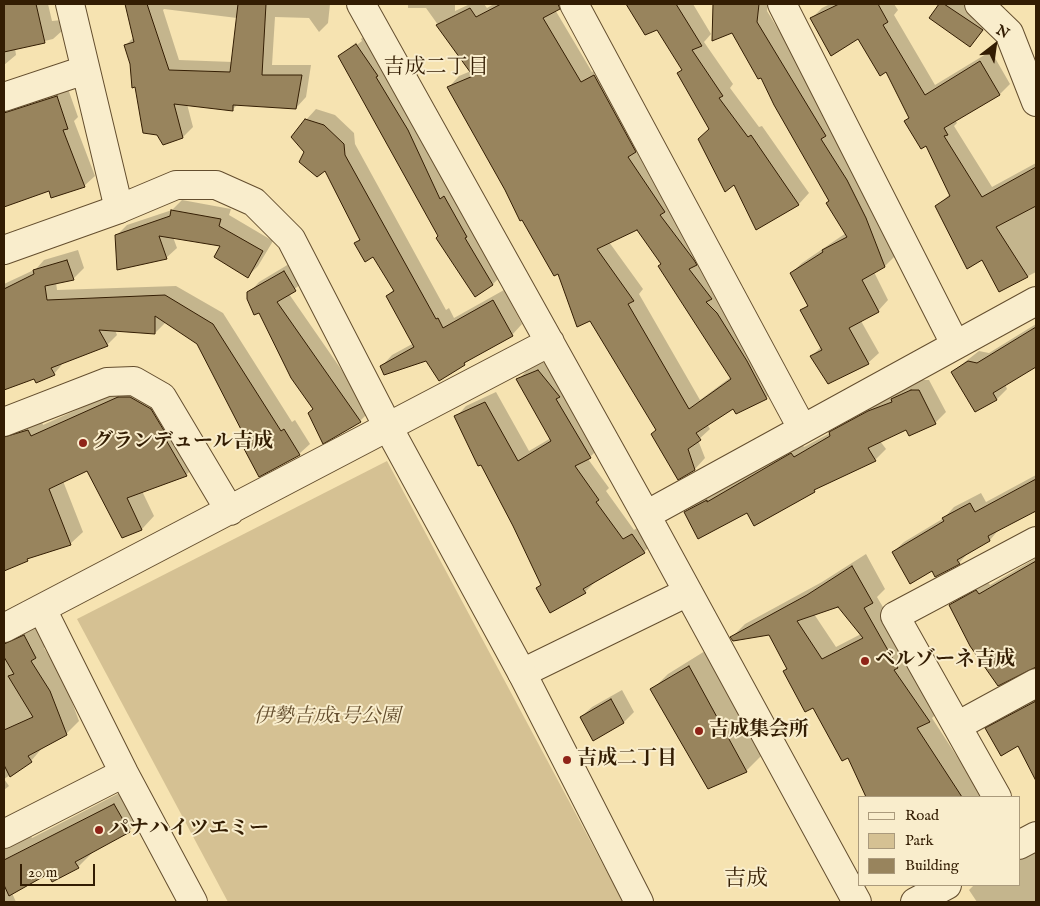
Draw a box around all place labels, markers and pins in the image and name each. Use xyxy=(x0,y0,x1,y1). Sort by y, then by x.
place label: グランデュール吉成 xyxy=(93,431,273,455)
marker: グランデュール吉成 xyxy=(77,437,89,449)
place label: ベルゾーネ吉成 xyxy=(875,649,1015,673)
marker: ベルゾーネ吉成 xyxy=(859,655,871,667)
place label: 吉成集会所 xyxy=(709,719,809,743)
marker: 吉成集会所 xyxy=(693,725,705,737)
place label: 吉成二丁目 xyxy=(577,748,677,772)
marker: 吉成二丁目 xyxy=(561,754,573,766)
place label: パナハイツエミー xyxy=(109,818,269,842)
marker: パナハイツエミー xyxy=(93,824,105,836)

